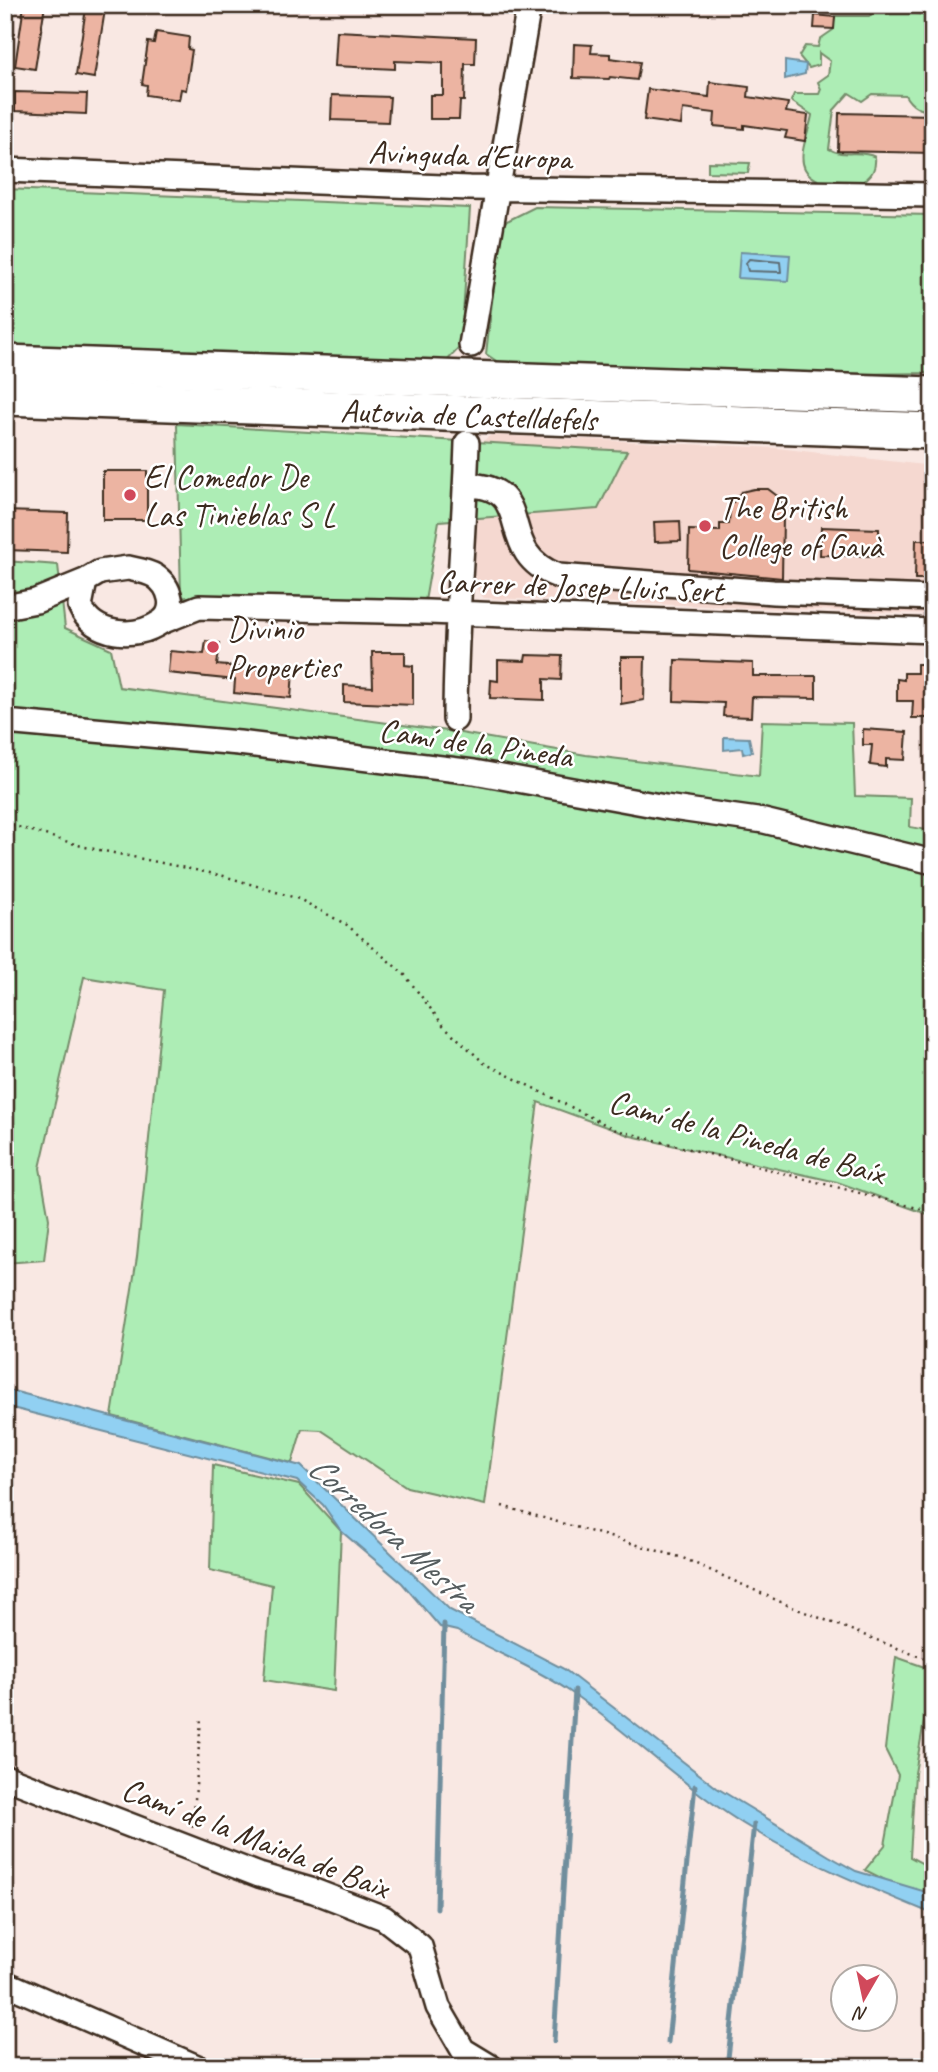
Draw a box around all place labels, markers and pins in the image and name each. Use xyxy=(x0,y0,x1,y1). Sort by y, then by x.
place label: El Comedor De Las Tinieblas S L xyxy=(144,456,336,536)
marker: El Comedor De Las Tinieblas S L xyxy=(122,487,138,503)
place label: The British College of Gavà xyxy=(719,487,885,567)
marker: The British College of Gavà xyxy=(697,518,713,534)
place label: Divinio Properties xyxy=(227,608,343,688)
marker: Divinio Properties xyxy=(205,639,221,655)

